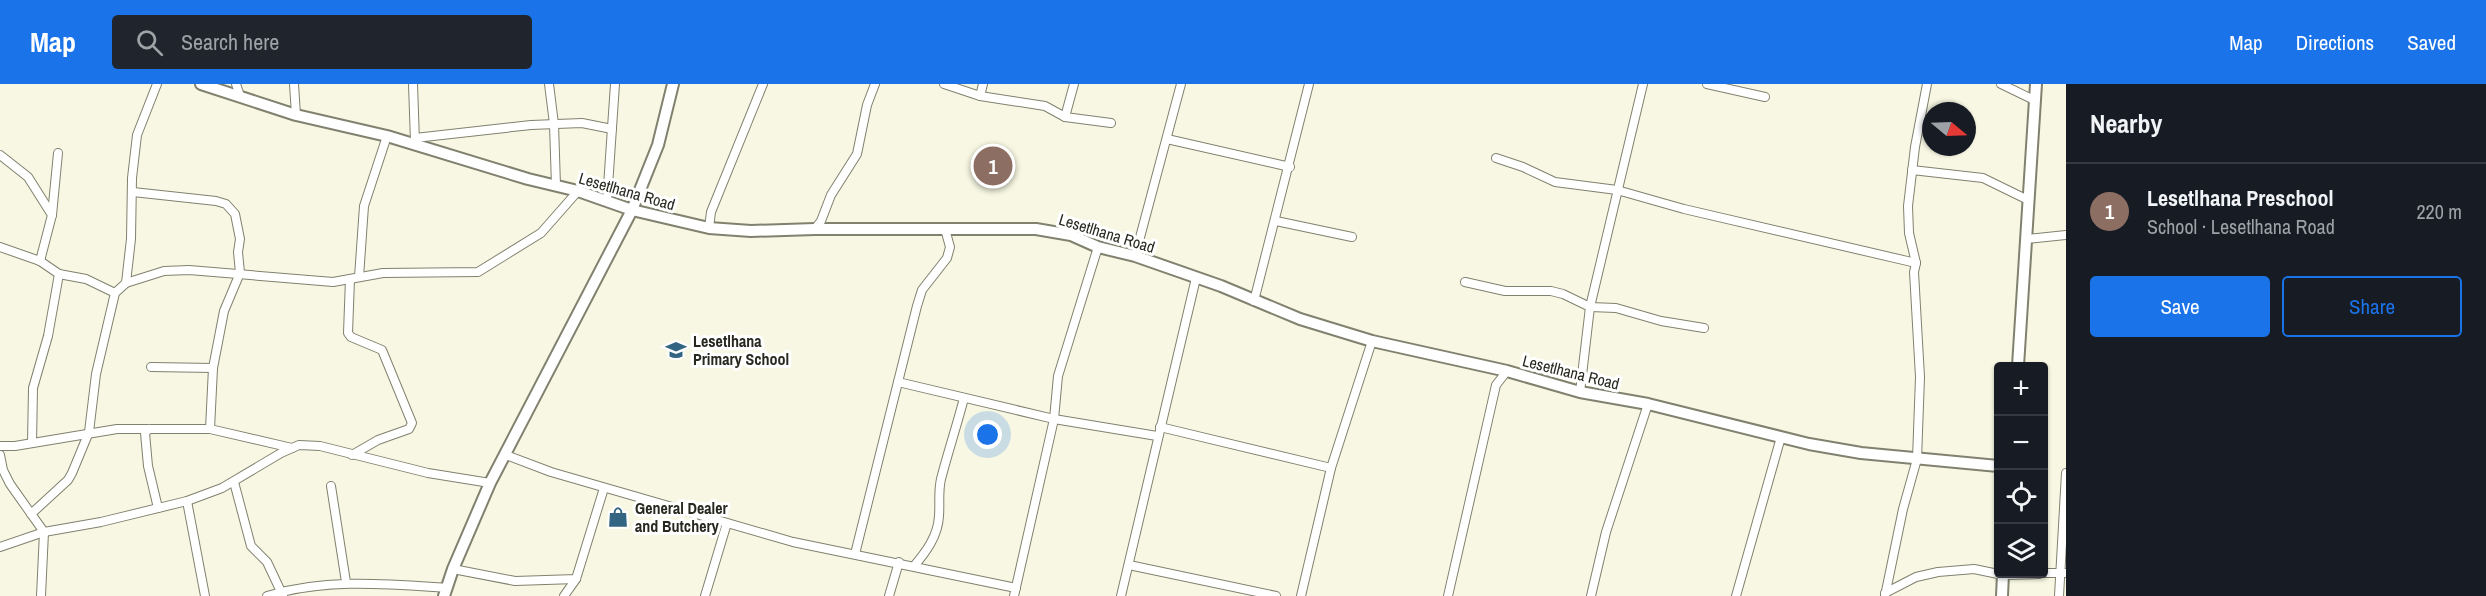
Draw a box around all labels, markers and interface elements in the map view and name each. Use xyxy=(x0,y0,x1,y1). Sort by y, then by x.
search box xyxy=(112,15,532,69)
text: Map xyxy=(30,23,76,61)
icon: search xyxy=(133,26,166,59)
text: Search here xyxy=(181,27,279,57)
text: Map xyxy=(2229,28,2263,57)
text: Directions xyxy=(2296,28,2374,57)
text: Saved xyxy=(2407,28,2456,57)
north arrow xyxy=(1922,102,1976,156)
text: Nearby xyxy=(2090,106,2162,141)
pin: 1 xyxy=(974,144,1012,188)
street label: Lesetlhana Road xyxy=(576,167,678,215)
text: Lesetlhana Preschool xyxy=(2147,183,2334,213)
text: 1 xyxy=(2105,198,2114,225)
text: 220 m xyxy=(2416,198,2462,225)
street label: Lesetlhana Road xyxy=(1056,208,1158,258)
text: School · Lesetlhana Road xyxy=(2147,213,2335,240)
button: Save xyxy=(2090,276,2270,337)
button: Share xyxy=(2282,276,2462,337)
place label: Lesetlhana Primary School xyxy=(693,330,789,370)
school or university icon: Lesetlhana Primary School xyxy=(664,338,688,362)
street label: Lesetlhana Road xyxy=(1520,349,1622,395)
map controls xyxy=(1994,362,2048,578)
button: + xyxy=(1994,362,2048,416)
button: − xyxy=(1994,416,2048,470)
your location xyxy=(973,420,1002,449)
button: locate xyxy=(1994,470,2048,524)
place label: General Dealer and Butchery xyxy=(635,497,729,537)
shop icon: General Dealer and Butchery xyxy=(606,505,630,529)
button: layers xyxy=(1994,524,2048,578)

